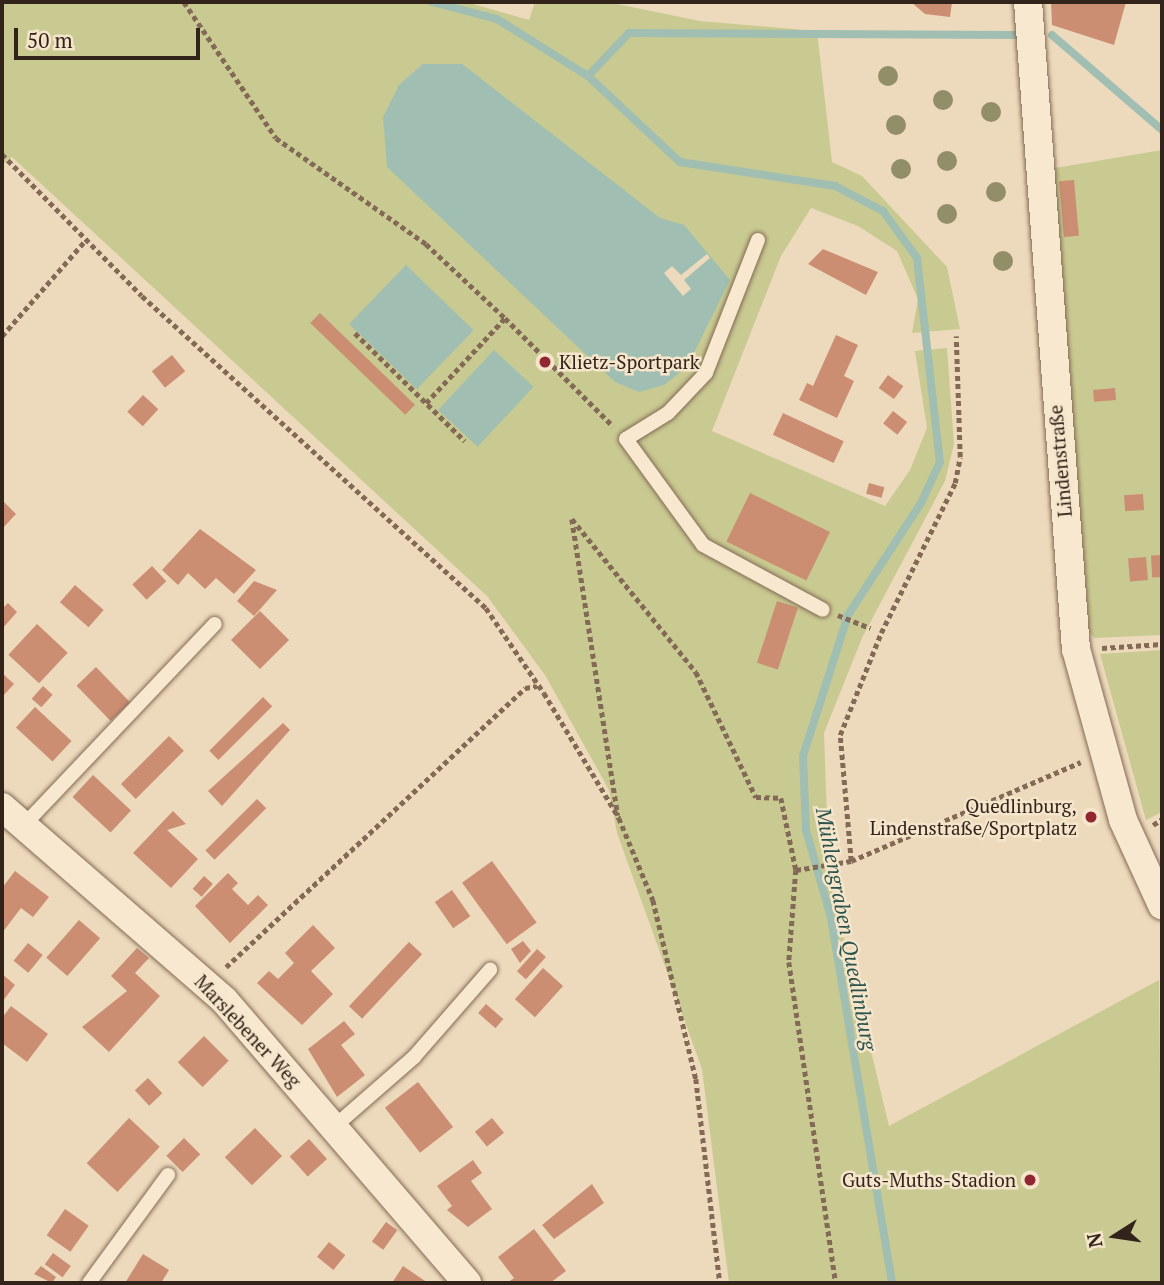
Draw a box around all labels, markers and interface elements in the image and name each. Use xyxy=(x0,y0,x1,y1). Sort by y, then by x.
scale bar xyxy=(18,14,203,58)
text: 50 m xyxy=(27,26,73,54)
place label: Klietz-Sportpark xyxy=(559,351,700,373)
marker: Klietz-Sportpark xyxy=(537,354,553,370)
street label: Lindenstraße xyxy=(1044,404,1076,518)
place label: Quedlinburg, Lindenstraße/Sportplatz xyxy=(870,795,1077,839)
water label: Mühlengraben Quedlinburg xyxy=(811,805,883,1053)
marker: Quedlinburg, Lindenstraße/Sportplatz xyxy=(1083,809,1099,825)
street label: Marslebener Weg xyxy=(190,970,306,1092)
place label: Guts-Muths-Stadion xyxy=(842,1169,1016,1191)
marker: Guts-Muths-Stadion xyxy=(1022,1172,1038,1188)
north arrow xyxy=(1080,1201,1150,1271)
text: N xyxy=(1080,1231,1108,1250)

